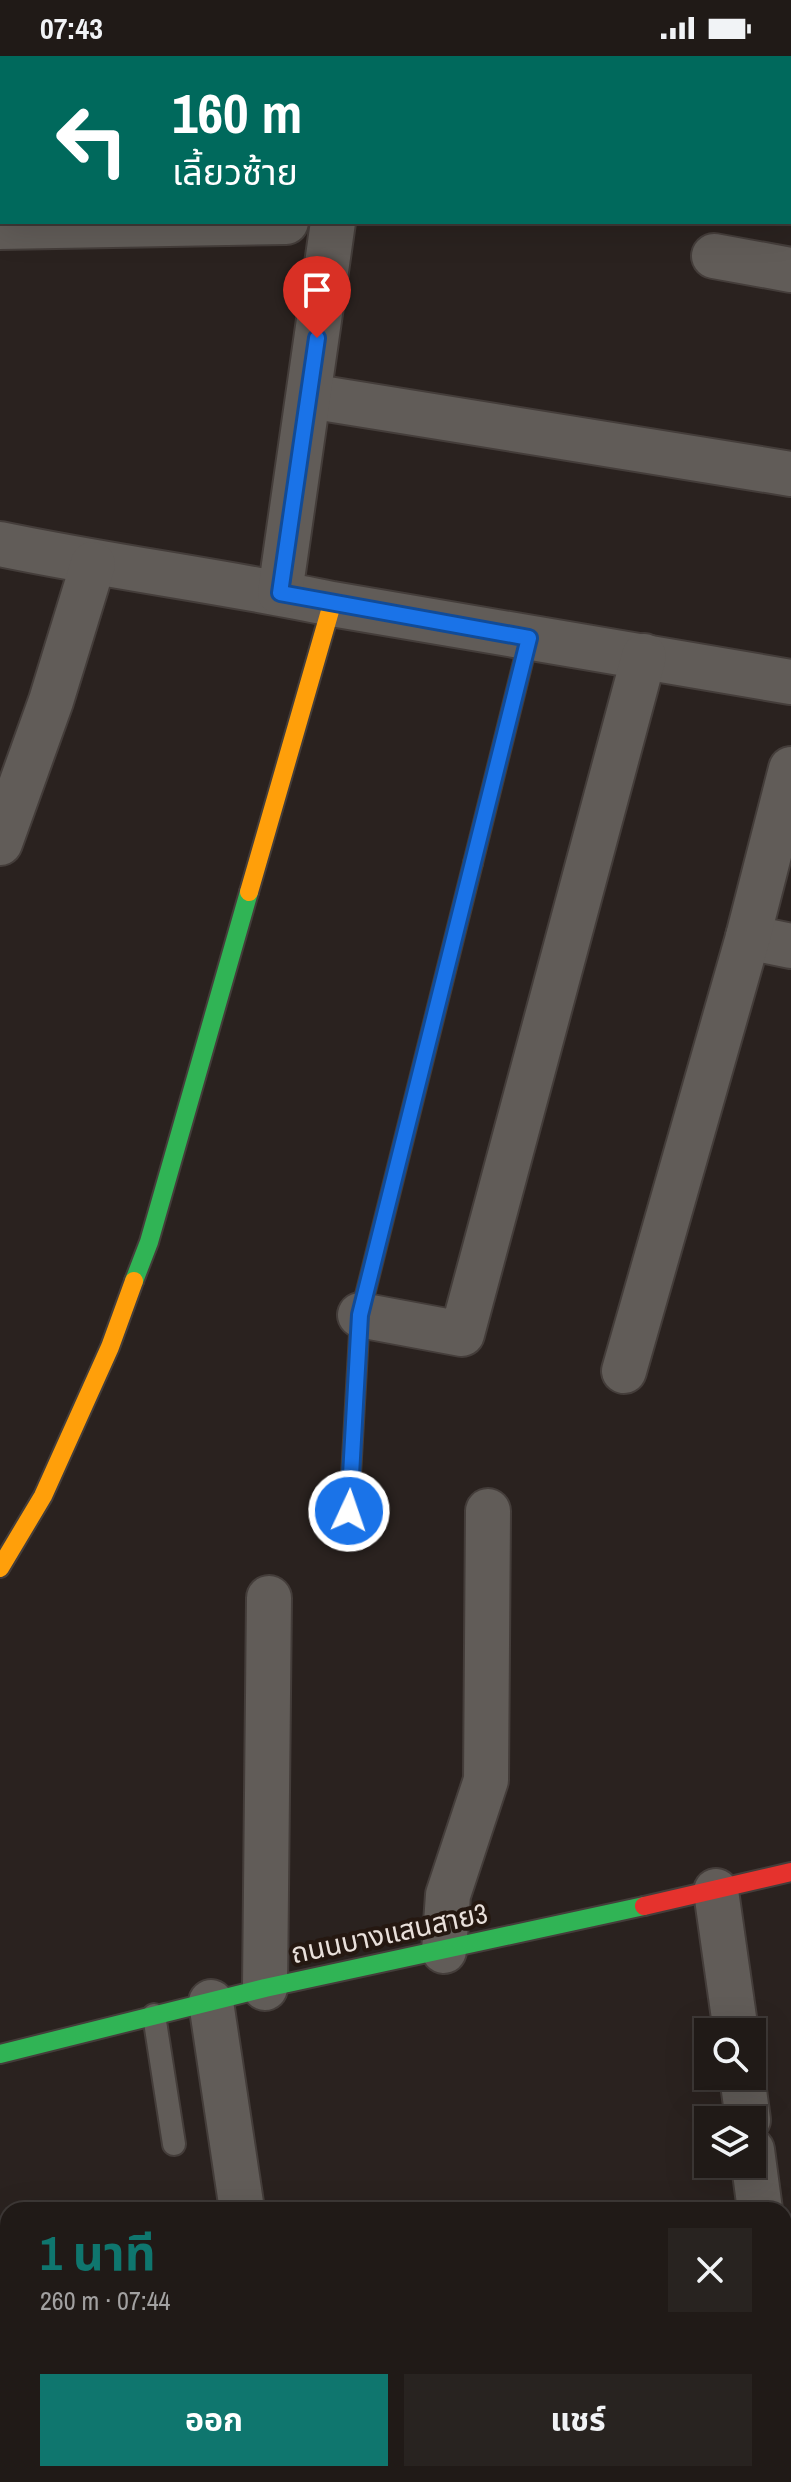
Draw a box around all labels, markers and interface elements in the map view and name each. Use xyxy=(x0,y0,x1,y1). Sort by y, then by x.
text: 07:43 xyxy=(40,8,103,48)
text: 160 m xyxy=(172,75,302,150)
icon: left xyxy=(40,88,144,192)
text: เลี้ยวซ้าย xyxy=(172,148,298,196)
pin xyxy=(283,256,351,338)
icon: arrive xyxy=(295,268,339,312)
position arrow xyxy=(307,1469,391,1553)
street label: ถนนบางแสนสาย3 xyxy=(287,1894,491,1972)
map controls xyxy=(694,2018,766,2178)
button: search xyxy=(694,2018,766,2090)
button: layers xyxy=(694,2106,766,2178)
text: 1 นาที xyxy=(40,2220,156,2285)
button: close xyxy=(668,2228,752,2312)
text: 260 m · 07:44 xyxy=(40,2283,170,2318)
button: ออก xyxy=(40,2374,388,2466)
button: แชร์ xyxy=(404,2374,752,2466)

